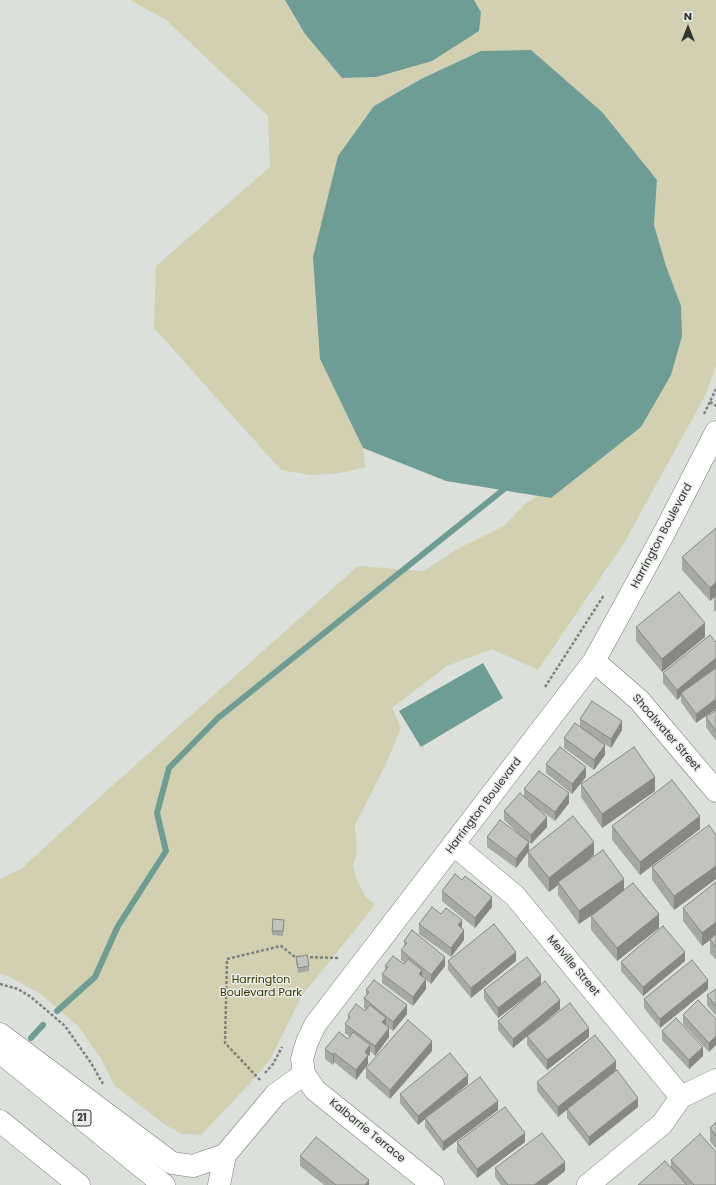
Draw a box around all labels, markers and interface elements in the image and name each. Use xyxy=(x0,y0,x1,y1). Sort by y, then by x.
north arrow xyxy=(668,8,708,48)
text: N xyxy=(684,8,692,24)
street label: Harrington Boulevard xyxy=(629,481,695,591)
street label: Shoalwater Street xyxy=(629,692,703,774)
street label: Harrington Boulevard xyxy=(444,755,524,857)
street label: Melville Street xyxy=(544,933,602,999)
park label: Harrington Boulevard Park xyxy=(220,973,302,999)
street label: Kalbarrie Terrace xyxy=(326,1096,408,1166)
road number: 21 xyxy=(73,1110,91,1126)

